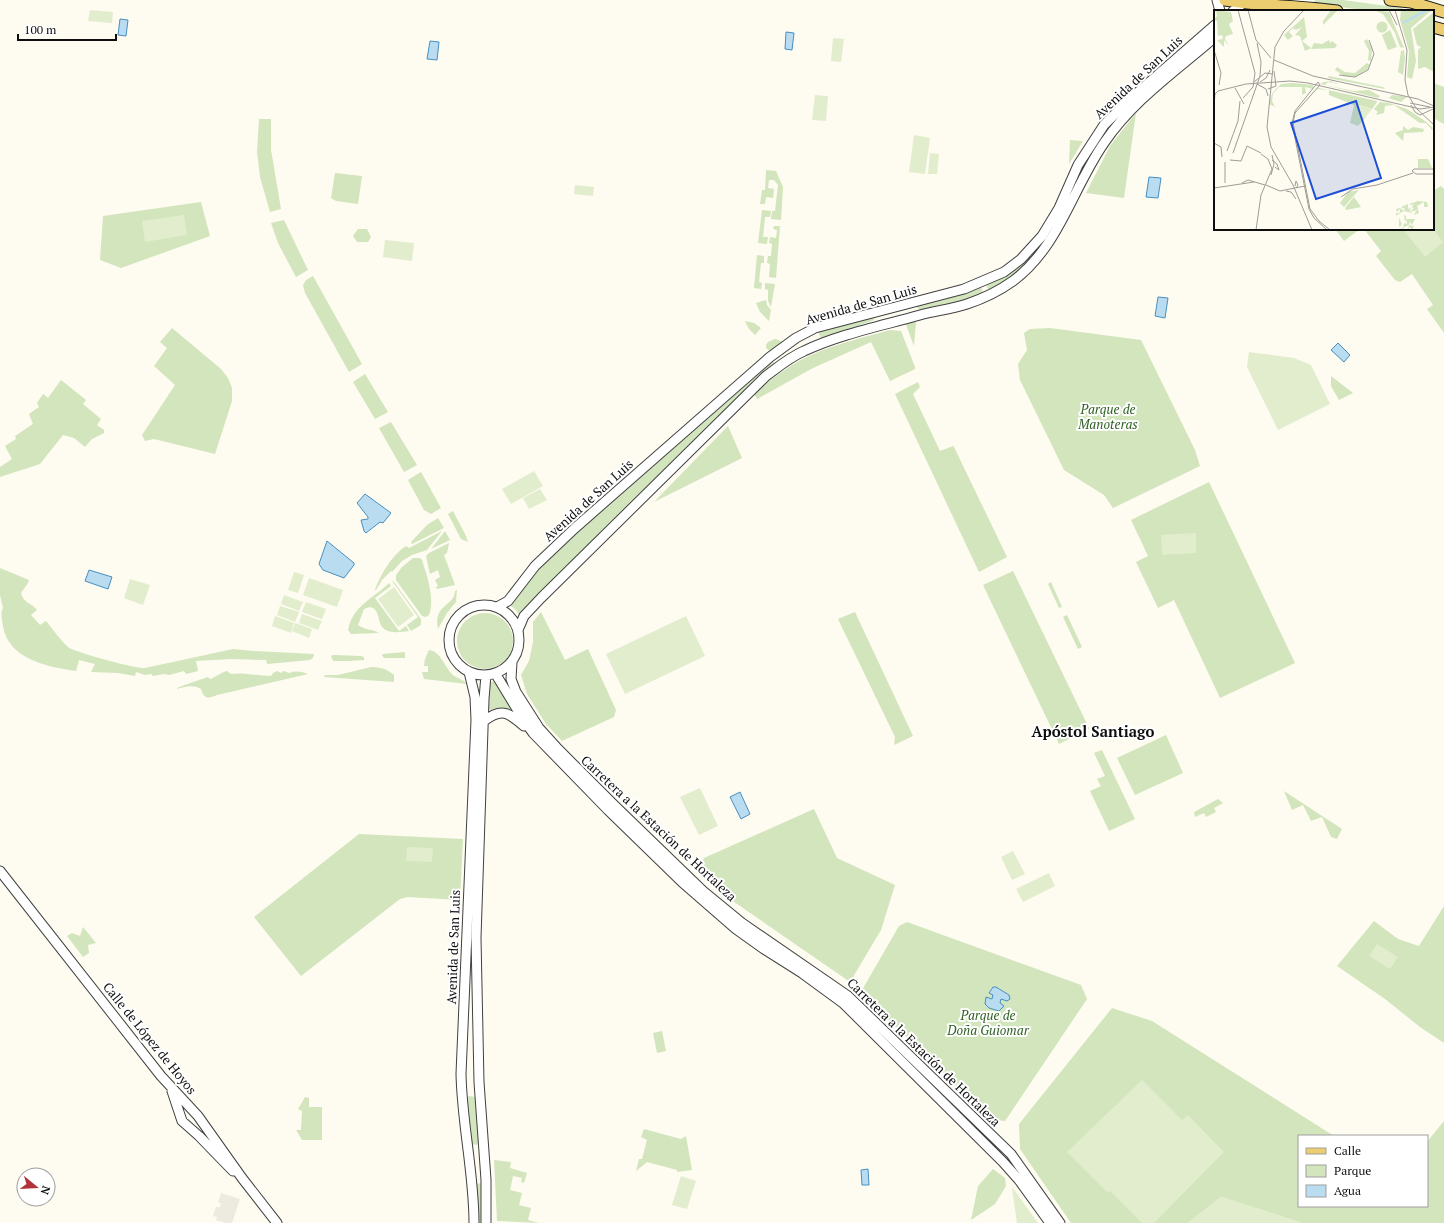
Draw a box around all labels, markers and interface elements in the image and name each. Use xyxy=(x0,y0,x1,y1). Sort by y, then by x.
inset map xyxy=(1214,10,1434,230)
scale bar xyxy=(18,16,116,42)
text: 100 m xyxy=(24,22,57,37)
street label: Avenida de San Luis xyxy=(1090,31,1186,123)
street label: Avenida de San Luis xyxy=(803,280,919,328)
park label: Parque de Manoteras xyxy=(1077,400,1138,433)
street label: Avenida de San Luis xyxy=(539,455,637,545)
district label: Apóstol Santiago xyxy=(1032,721,1154,741)
street label: Carretera a la Estación de Hortaleza xyxy=(577,751,741,905)
street label: Avenida de San Luis xyxy=(442,889,464,1005)
street label: Carretera a la Estación de Hortaleza xyxy=(843,974,1005,1131)
street label: Calle de López de Hoyos xyxy=(99,978,201,1098)
park label: Parque de Doña Guiomar xyxy=(946,1006,1030,1039)
legend xyxy=(1298,1135,1428,1207)
text: Calle xyxy=(1334,1143,1361,1158)
text: Parque xyxy=(1334,1163,1371,1178)
north arrow xyxy=(16,1167,56,1207)
text: Agua xyxy=(1334,1183,1361,1198)
text: N xyxy=(37,1184,53,1197)

